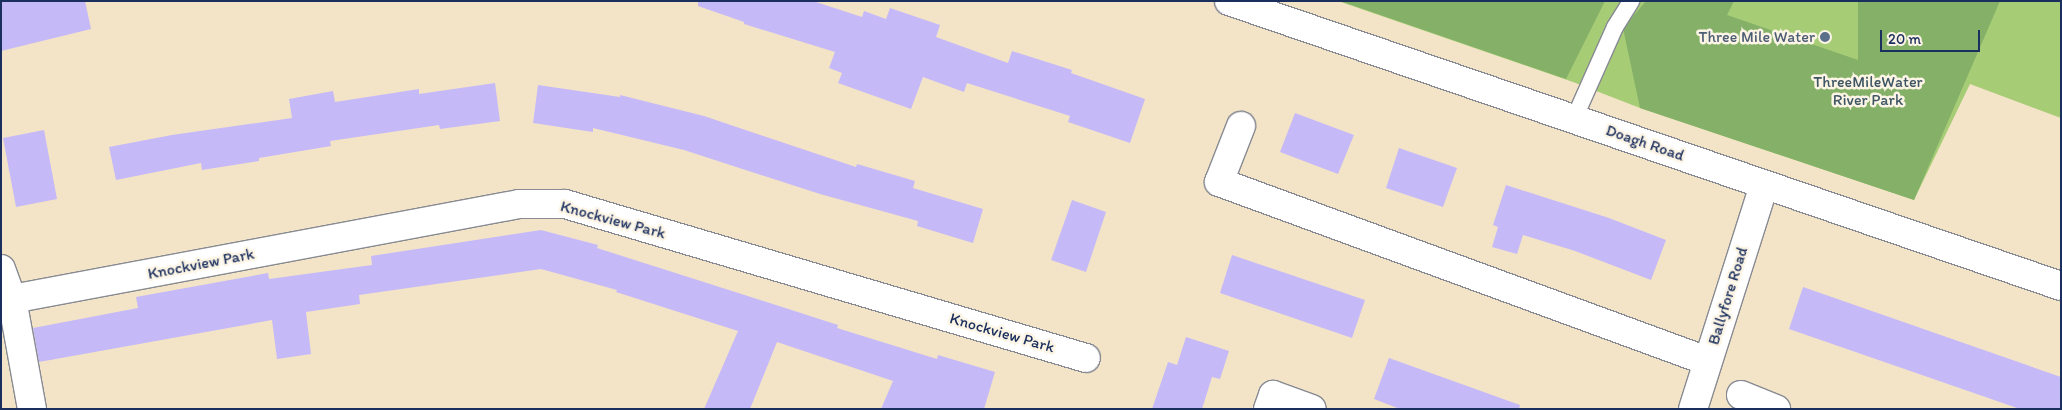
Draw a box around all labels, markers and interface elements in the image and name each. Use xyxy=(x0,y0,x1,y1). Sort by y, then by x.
scale bar xyxy=(1882,20,1982,52)
place label: Three Mile Water xyxy=(1699,27,1815,47)
text: 20 m xyxy=(1888,30,1921,48)
marker: Three Mile Water xyxy=(1819,31,1831,43)
park label: ThreeMileWater River Park xyxy=(1813,72,1923,110)
street label: Doagh Road xyxy=(1604,121,1686,165)
street label: Knockview Park xyxy=(558,197,668,243)
street label: Knockview Park xyxy=(146,244,256,284)
street label: Ballyfore Road xyxy=(1704,245,1752,347)
street label: Knockview Park xyxy=(947,309,1057,357)

